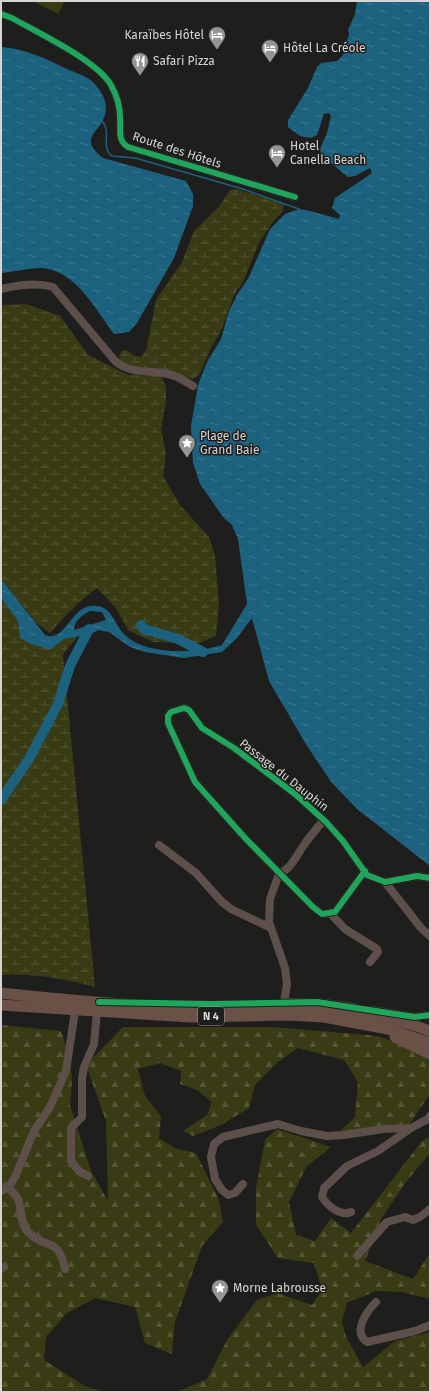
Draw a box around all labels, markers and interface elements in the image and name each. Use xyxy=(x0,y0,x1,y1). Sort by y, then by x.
hotel icon: Karaïbes Hôtel xyxy=(207,25,227,50)
place label: Karaïbes Hôtel xyxy=(124,28,204,42)
hotel icon: Hôtel La Créole xyxy=(260,38,280,63)
place label: Hôtel La Créole xyxy=(283,41,365,55)
restaurant icon: Safari Pizza xyxy=(130,51,150,76)
place label: Safari Pizza xyxy=(153,54,215,68)
street label: Route des Hôtels xyxy=(131,129,223,171)
place label: Hotel Canella Beach xyxy=(290,139,366,167)
hotel icon: Hotel Canella Beach xyxy=(267,143,287,168)
place label: Plage de Grand Baie xyxy=(200,429,259,457)
place icon: Plage de Grand Baie xyxy=(177,433,197,458)
street label: Passage du Dauphin xyxy=(237,736,331,814)
road number: N 4 xyxy=(198,1007,224,1025)
place icon: Morne Labrousse xyxy=(210,1278,230,1303)
place label: Morne Labrousse xyxy=(233,1281,326,1295)

